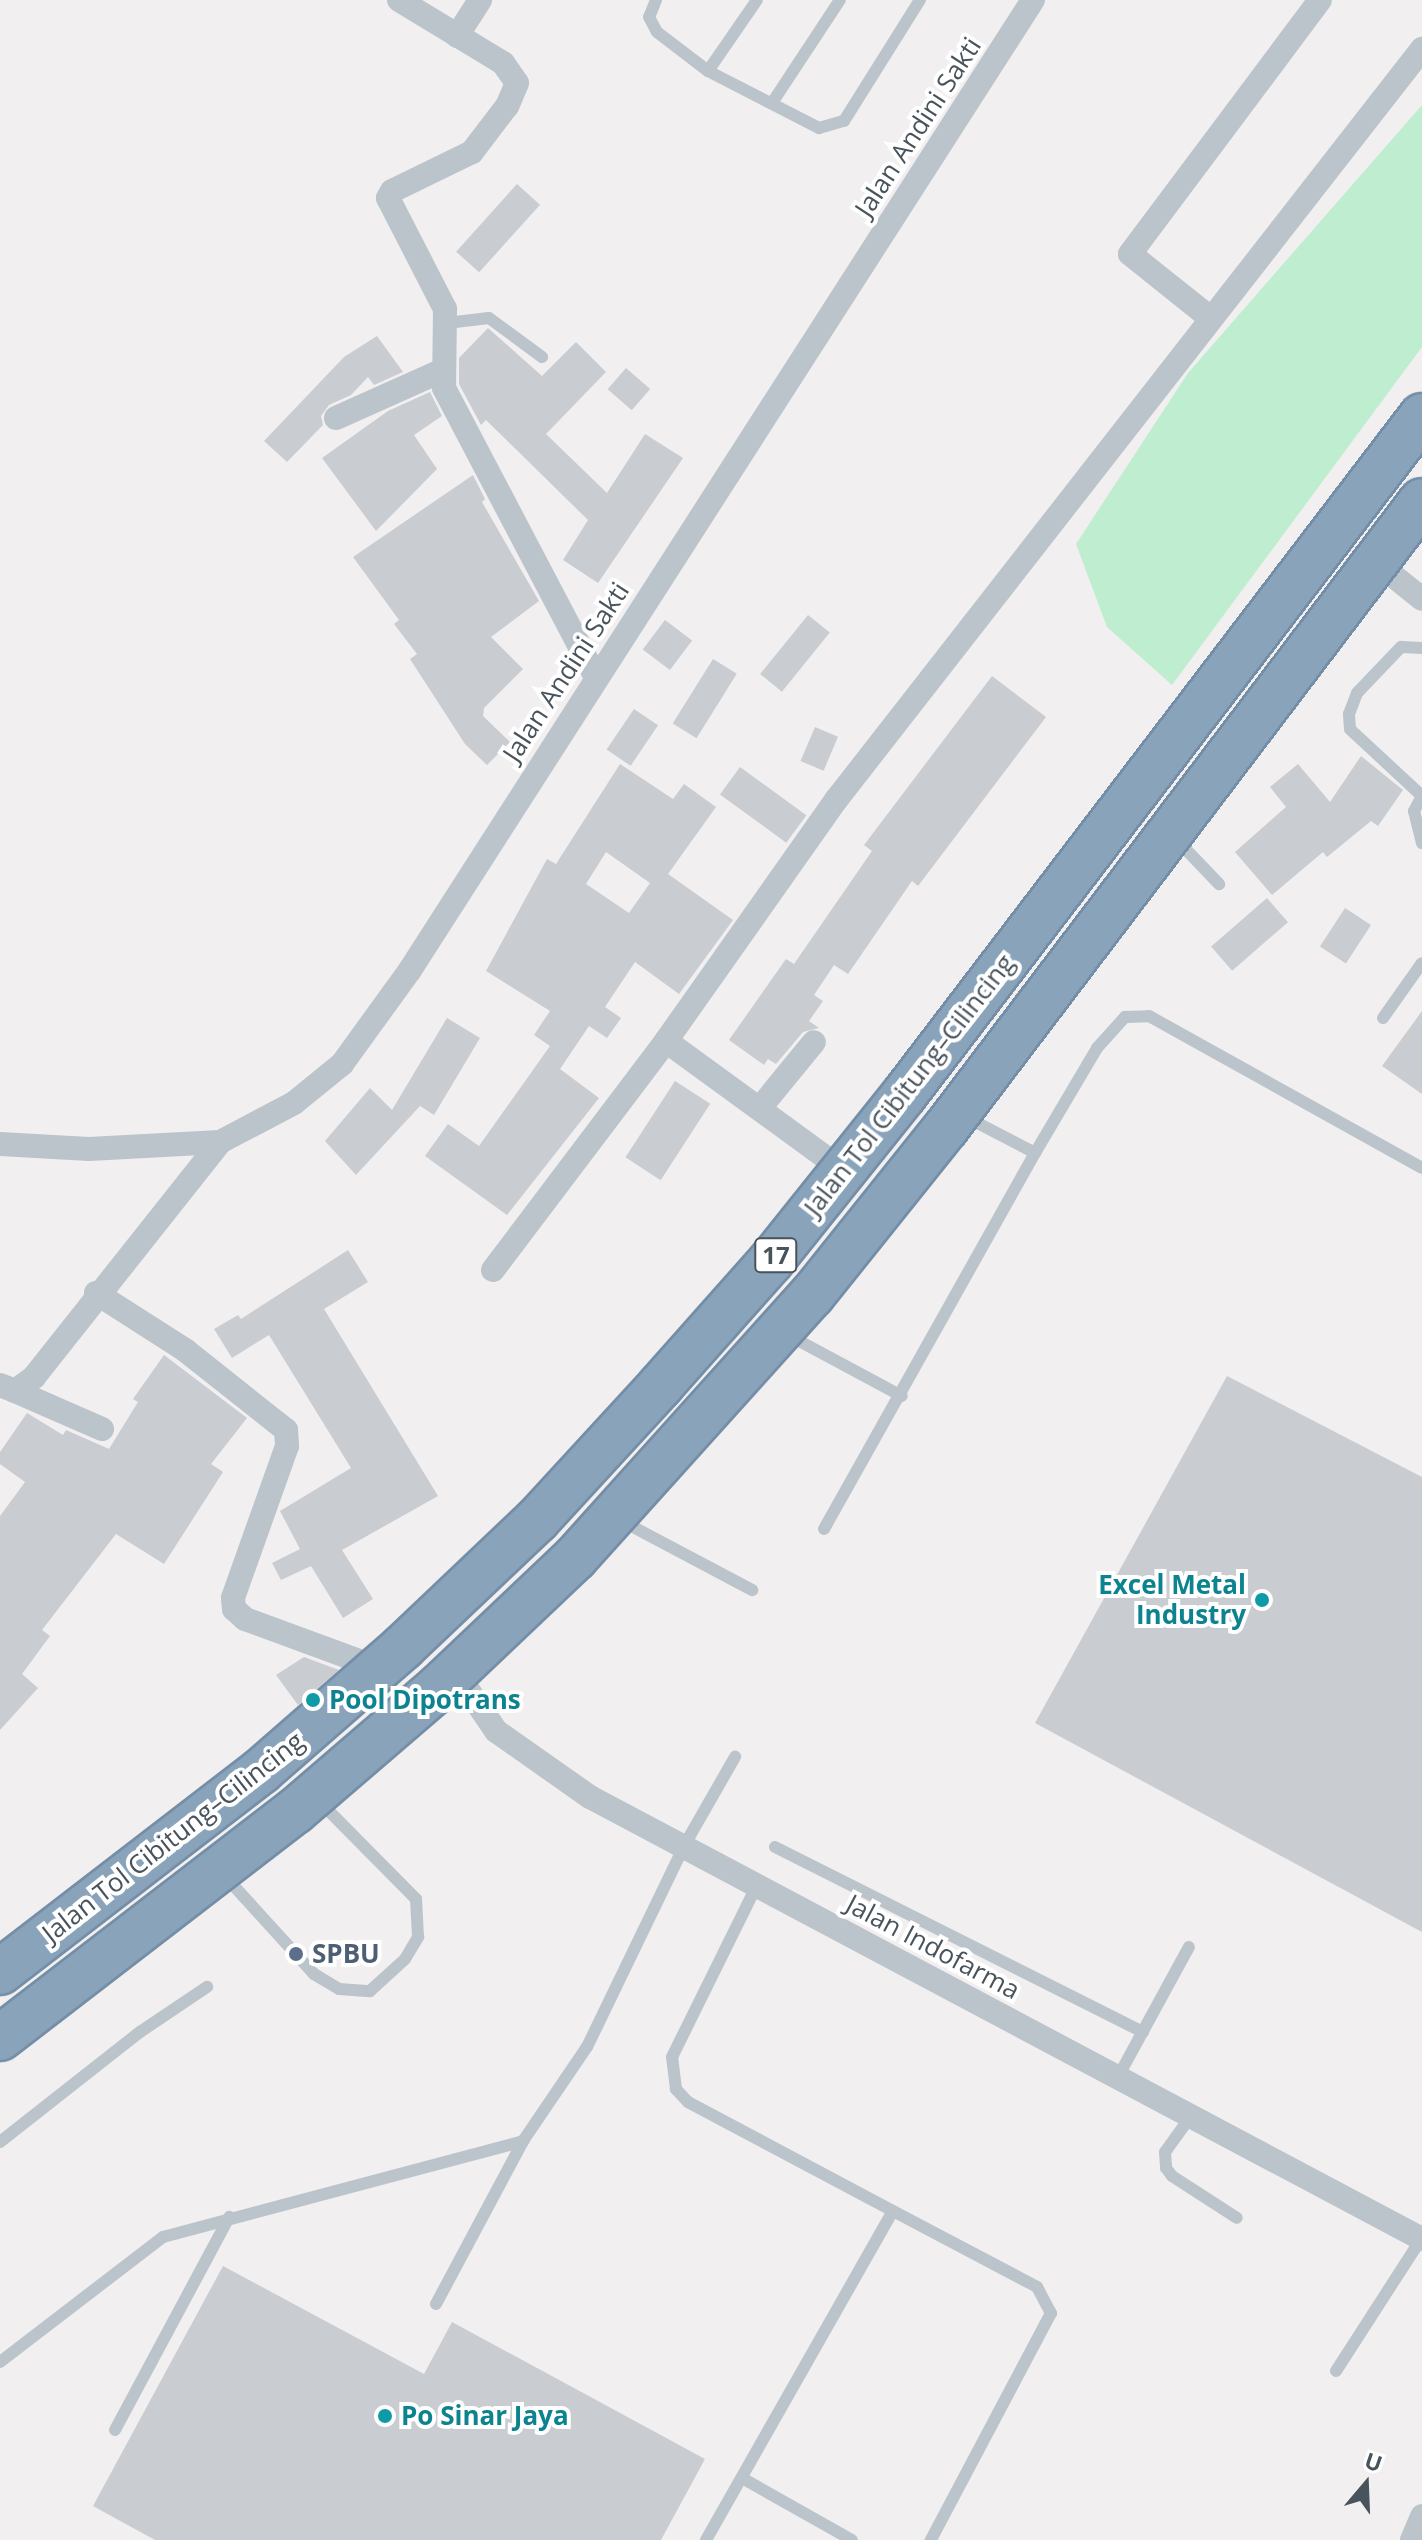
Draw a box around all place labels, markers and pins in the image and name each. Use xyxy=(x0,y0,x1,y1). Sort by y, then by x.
place label: Excel Metal Industry xyxy=(1098,1569,1246,1630)
marker: Excel Metal Industry xyxy=(1253,1591,1271,1609)
place label: Pool Dipotrans xyxy=(329,1684,521,1716)
marker: Pool Dipotrans xyxy=(304,1691,322,1709)
place label: SPBU xyxy=(312,1938,380,1970)
marker: SPBU xyxy=(287,1945,305,1963)
place label: Po Sinar Jaya xyxy=(401,2400,569,2432)
marker: Po Sinar Jaya xyxy=(376,2407,394,2425)

